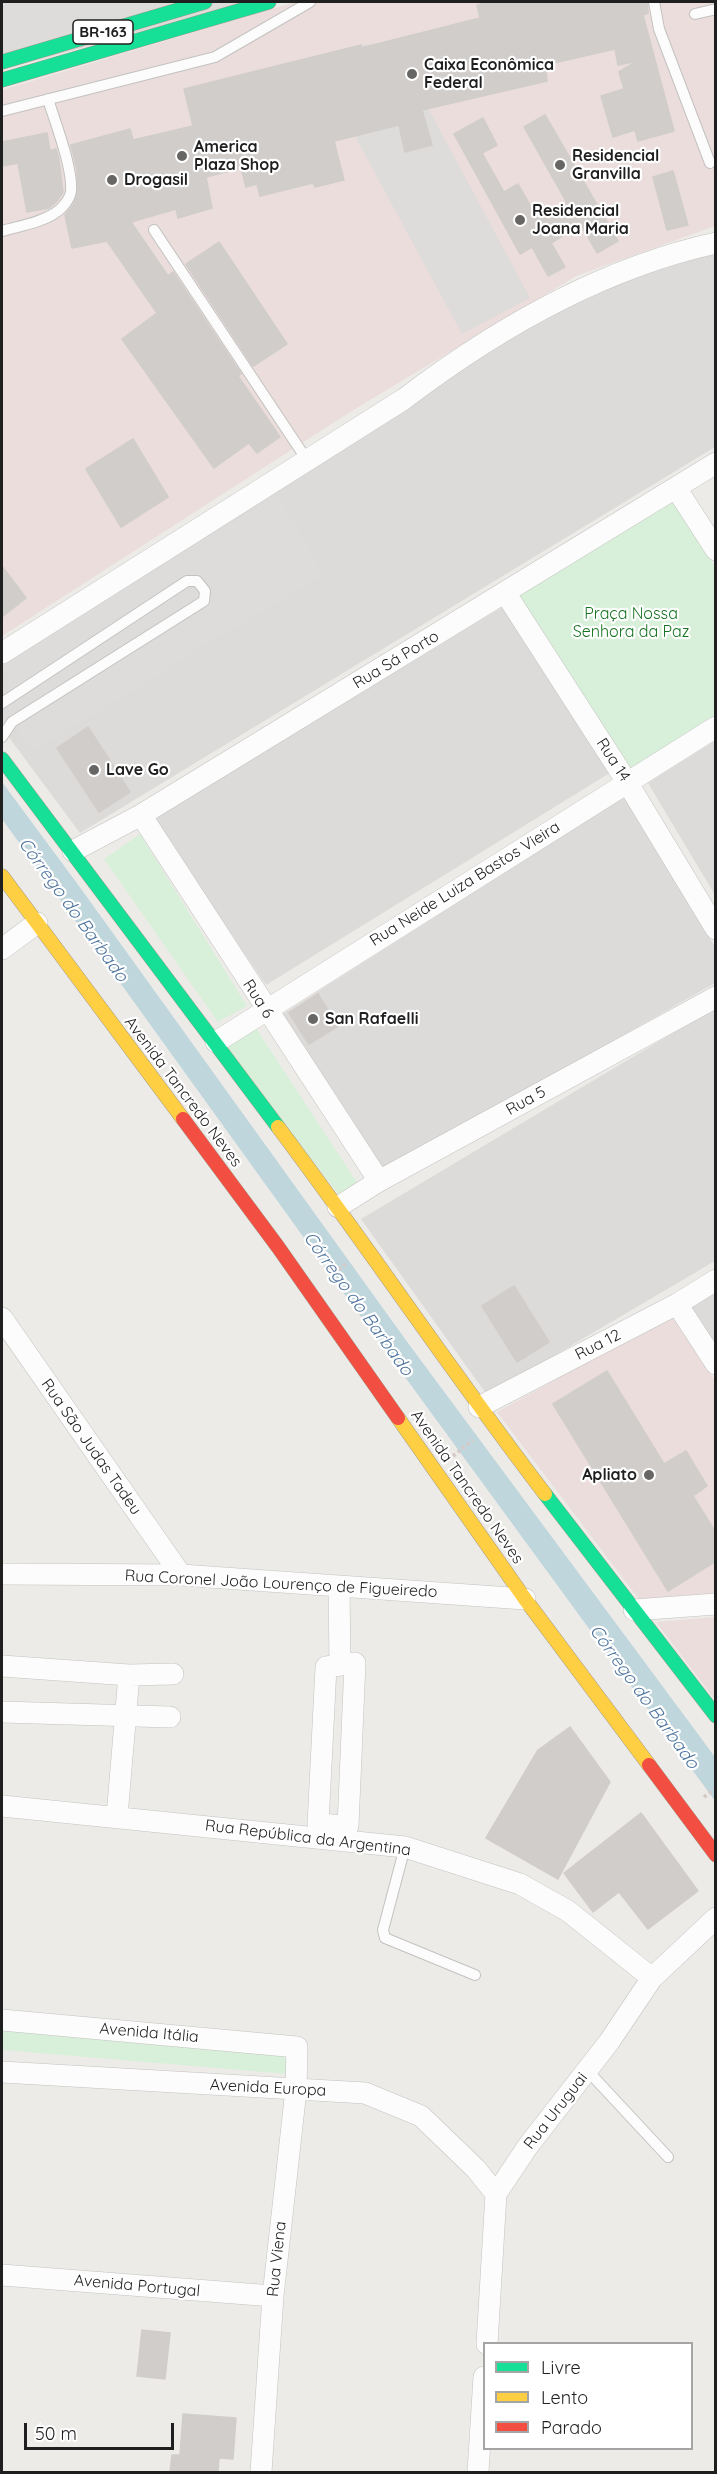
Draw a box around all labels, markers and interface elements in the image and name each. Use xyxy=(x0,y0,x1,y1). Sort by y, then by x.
road number: BR-163 xyxy=(73,20,133,44)
place label: Caixa Econômica Federal xyxy=(424,55,554,93)
marker: Caixa Econômica Federal xyxy=(405,67,419,81)
place label: America Plaza Shop xyxy=(194,137,279,175)
place label: Residencial Granvilla xyxy=(572,146,659,184)
marker: America Plaza Shop xyxy=(175,149,189,163)
marker: Residencial Granvilla xyxy=(553,158,567,172)
place label: Drogasil xyxy=(124,170,188,190)
marker: Drogasil xyxy=(105,173,119,187)
place label: Residencial Joana Maria xyxy=(532,201,629,239)
marker: Residencial Joana Maria xyxy=(513,213,527,227)
park label: Praça Nossa Senhora da Paz xyxy=(573,604,689,642)
street label: Rua Sá Porto xyxy=(349,627,443,693)
street label: Rua 14 xyxy=(592,735,634,785)
place label: Lave Go xyxy=(106,760,169,780)
marker: Lave Go xyxy=(87,763,101,777)
street label: Rua Neide Luiza Bastos Vieira xyxy=(366,817,564,951)
water label: Córrego do Barbado xyxy=(14,834,132,986)
street label: Rua 6 xyxy=(238,976,278,1022)
place label: San Rafaelli xyxy=(325,1009,419,1029)
marker: San Rafaelli xyxy=(306,1012,320,1026)
street label: Avenida Tancredo Neves xyxy=(120,1013,246,1171)
street label: Rua 5 xyxy=(503,1082,549,1120)
water label: Córrego do Barbado xyxy=(299,1228,417,1380)
street label: Rua 12 xyxy=(572,1325,624,1365)
street label: Rua São Judas Tadeu xyxy=(37,1375,145,1519)
street label: Avenida Tancredo Neves xyxy=(407,1406,527,1568)
place label: Apliato xyxy=(582,1465,637,1485)
marker: Apliato xyxy=(642,1468,656,1482)
street label: Rua Coronel João Lourenço de Figueiredo xyxy=(124,1566,438,1602)
water label: Córrego do Barbado xyxy=(585,1621,703,1773)
street label: Rua República da Argentina xyxy=(204,1816,412,1860)
street label: Avenida Itália xyxy=(99,2019,199,2047)
street label: Rua Uruguai xyxy=(520,2069,592,2153)
street label: Avenida Europa xyxy=(209,2075,327,2101)
street label: Rua Viena xyxy=(263,2220,291,2298)
street label: Avenida Portugal xyxy=(73,2271,201,2301)
legend xyxy=(483,2342,693,2450)
text: Livre xyxy=(541,2356,581,2379)
text: Lento xyxy=(541,2386,588,2409)
scale bar xyxy=(27,2411,177,2449)
text: Parado xyxy=(541,2416,602,2439)
text: 50 m xyxy=(35,2422,77,2445)

